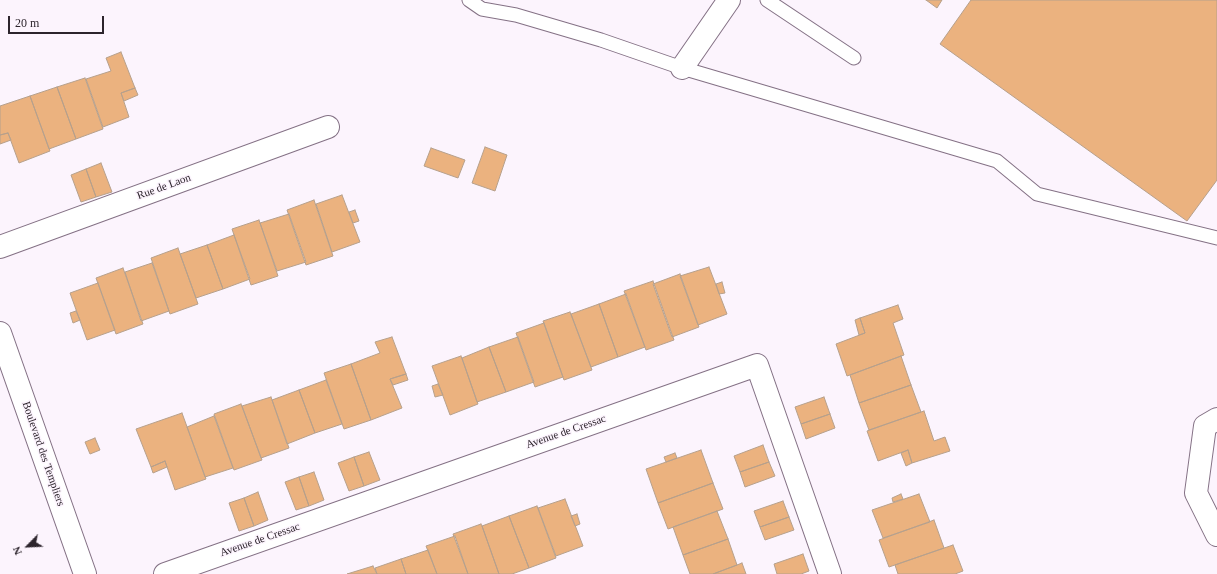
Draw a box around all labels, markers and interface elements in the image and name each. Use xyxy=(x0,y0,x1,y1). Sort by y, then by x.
scale bar xyxy=(10,8,106,34)
text: 20 m xyxy=(15,16,39,30)
street label: Rue de Laon xyxy=(135,171,193,203)
street label: Boulevard des Templiers xyxy=(19,400,67,508)
street label: Avenue de Cressac xyxy=(524,412,608,452)
street label: Avenue de Cressac xyxy=(218,520,302,560)
north arrow xyxy=(8,526,48,566)
text: N xyxy=(10,545,24,557)

